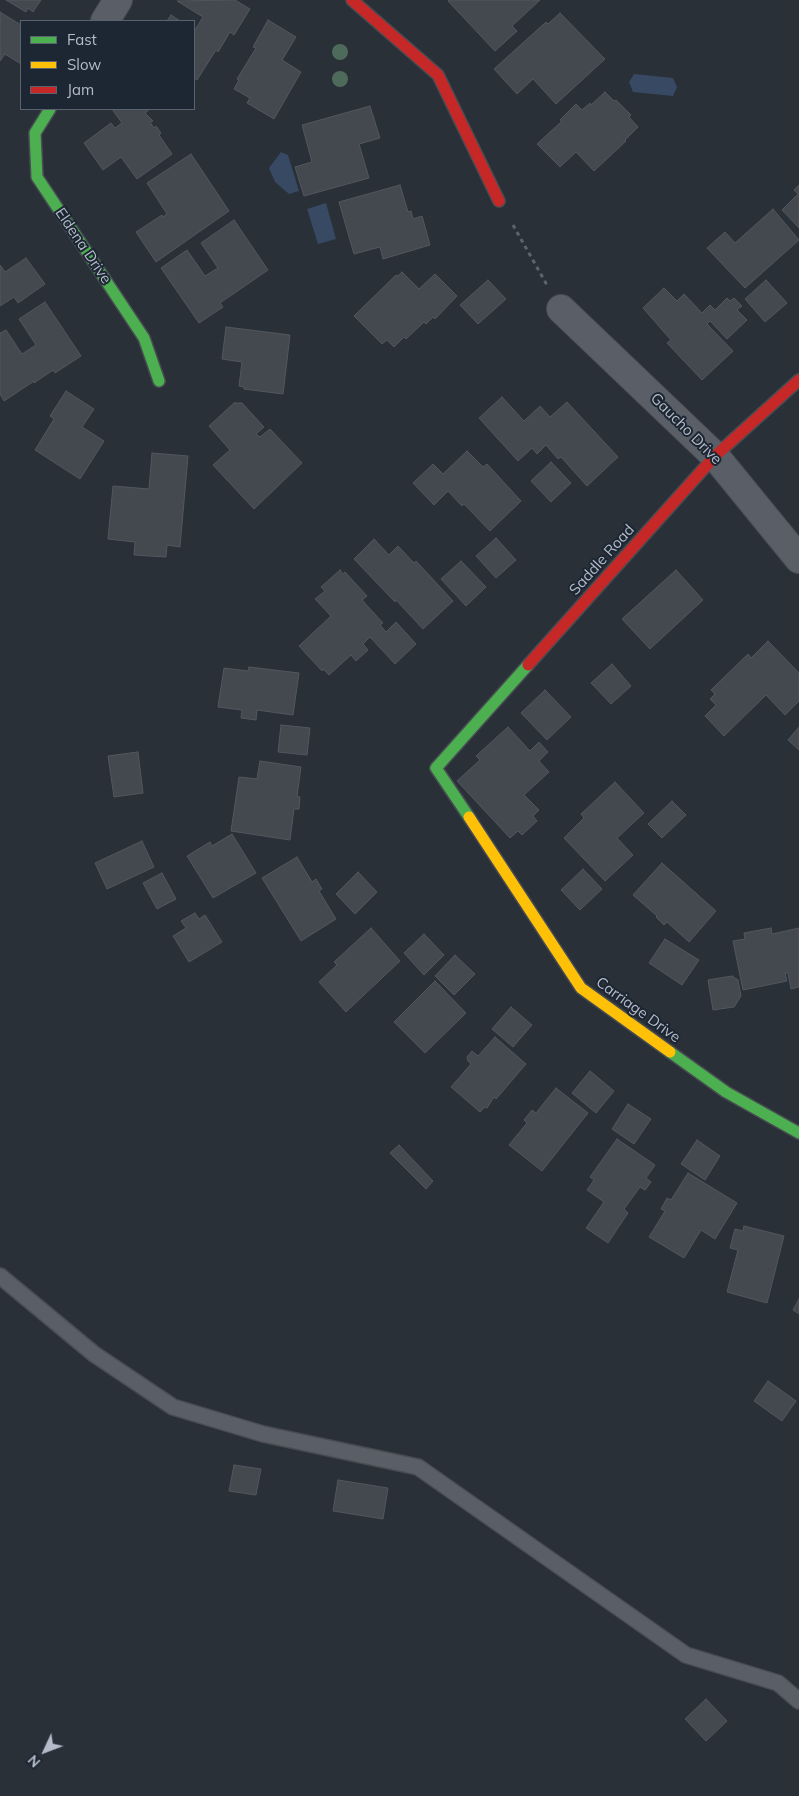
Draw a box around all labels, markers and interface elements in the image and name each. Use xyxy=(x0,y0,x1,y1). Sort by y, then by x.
legend xyxy=(20,20,195,110)
text: Fast xyxy=(67,30,97,49)
text: Slow xyxy=(67,55,101,74)
text: Jam xyxy=(67,80,94,99)
street label: Eldena Drive xyxy=(51,205,115,287)
street label: Gaucho Drive xyxy=(647,390,725,468)
street label: Saddle Road xyxy=(566,521,638,599)
street label: Carriage Drive xyxy=(592,973,684,1047)
north arrow xyxy=(20,1726,70,1776)
text: N xyxy=(24,1751,44,1771)

